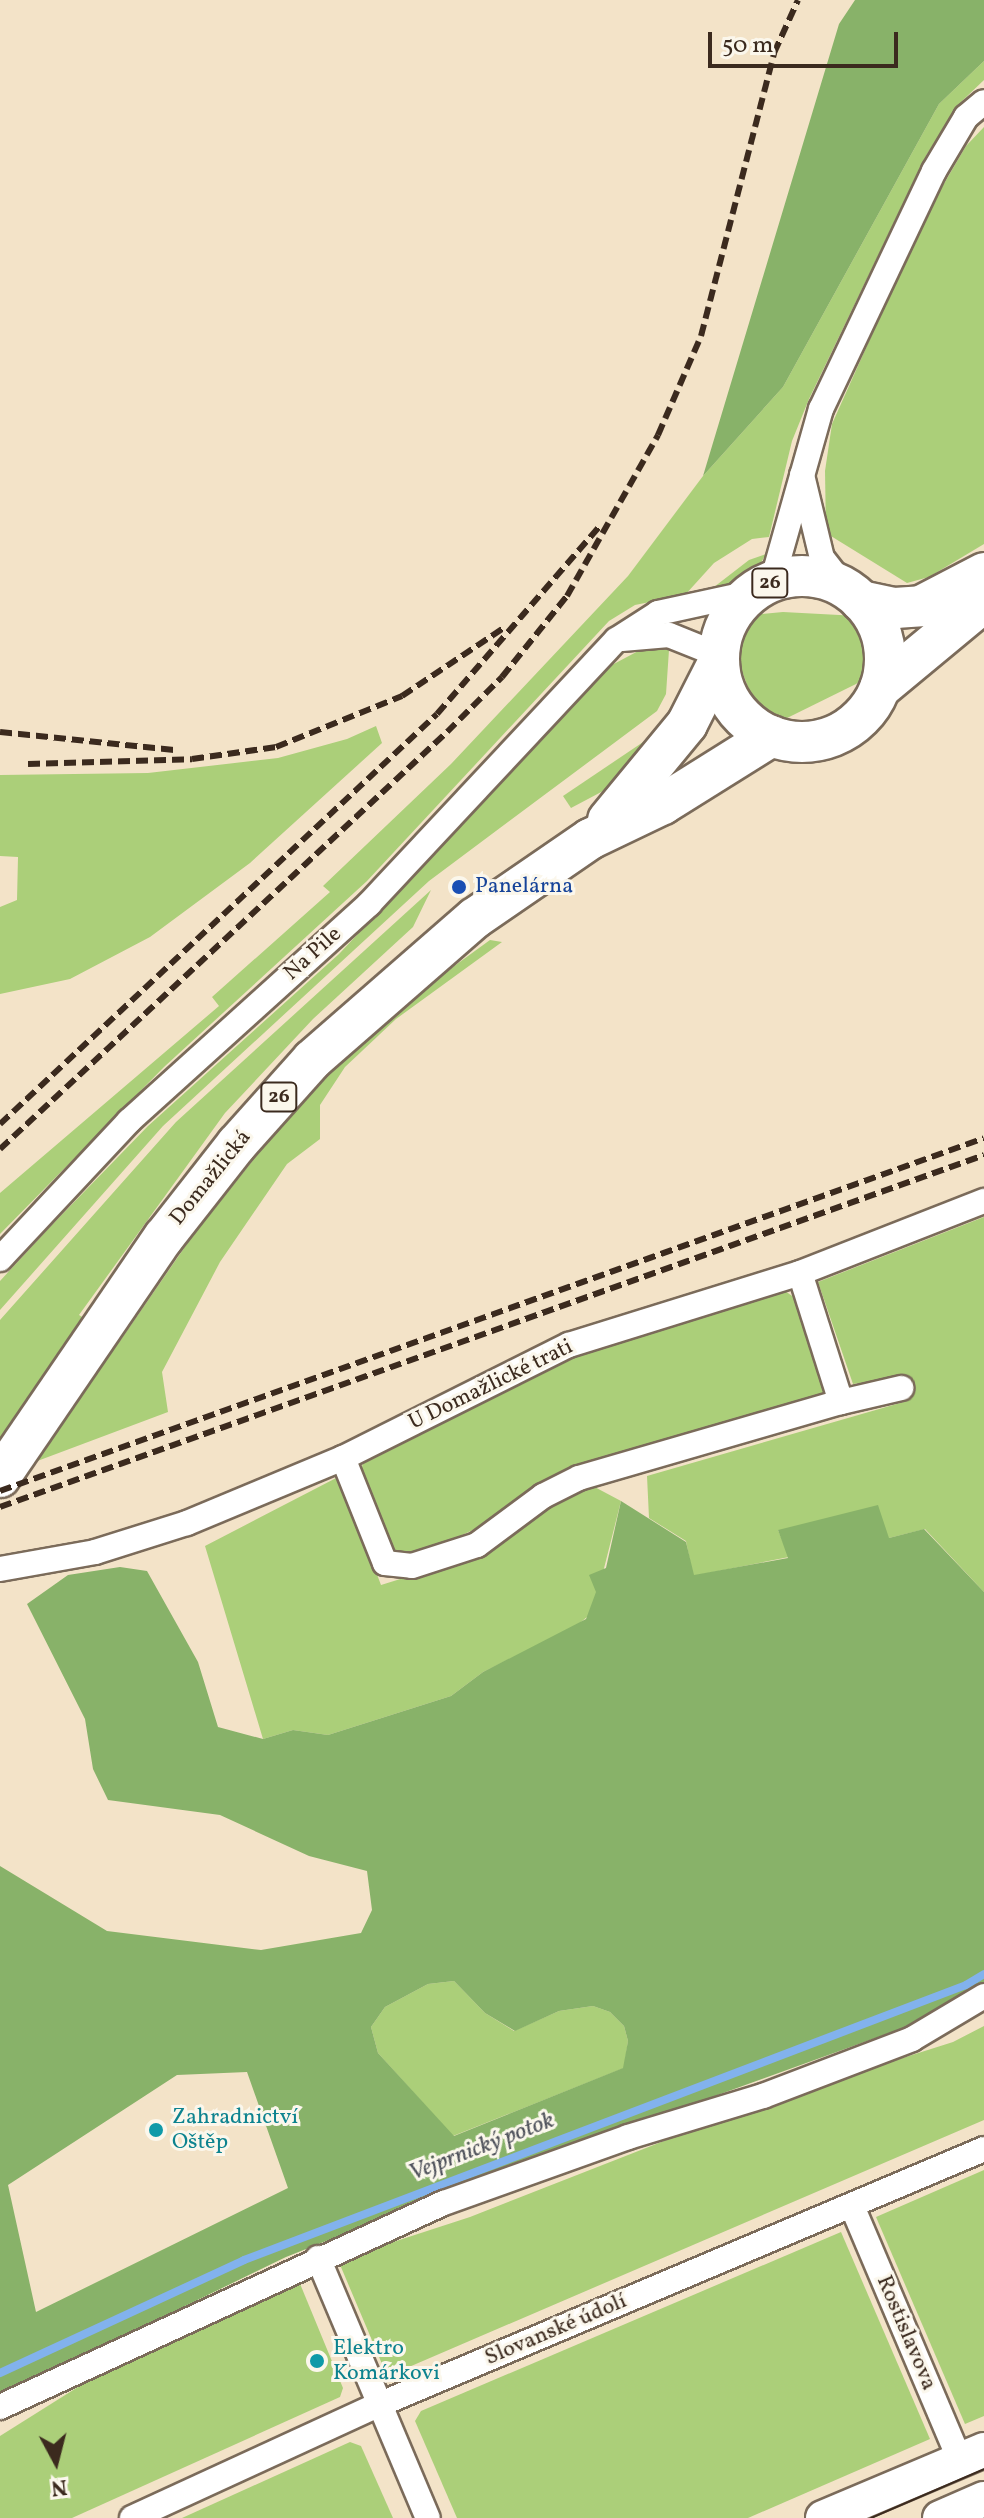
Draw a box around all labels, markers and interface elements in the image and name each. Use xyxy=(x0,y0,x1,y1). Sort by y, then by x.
scale bar xyxy=(712,16,902,66)
text: 50 m xyxy=(722,29,774,63)
road number: 26 xyxy=(750,567,790,599)
place label: Panelárna xyxy=(475,874,573,900)
marker: Panelárna xyxy=(450,878,468,896)
street label: Na Pile xyxy=(279,921,347,987)
road number: 26 xyxy=(259,1081,299,1113)
street label: Domažlická xyxy=(165,1125,257,1231)
street label: U Domažlické trati xyxy=(405,1334,577,1436)
place label: Zahradnictví Oštěp xyxy=(172,2104,298,2156)
water label: Vejprnický potok xyxy=(405,2107,559,2189)
marker: Zahradnictví Oštěp xyxy=(147,2121,165,2139)
street label: Rostislavova xyxy=(870,2272,942,2394)
street label: Slovanské údolí xyxy=(481,2288,631,2372)
place label: Elektro Komárkovi xyxy=(333,2335,440,2386)
marker: Elektro Komárkovi xyxy=(308,2352,326,2370)
north arrow xyxy=(16,2422,96,2502)
text: N xyxy=(49,2470,69,2503)

